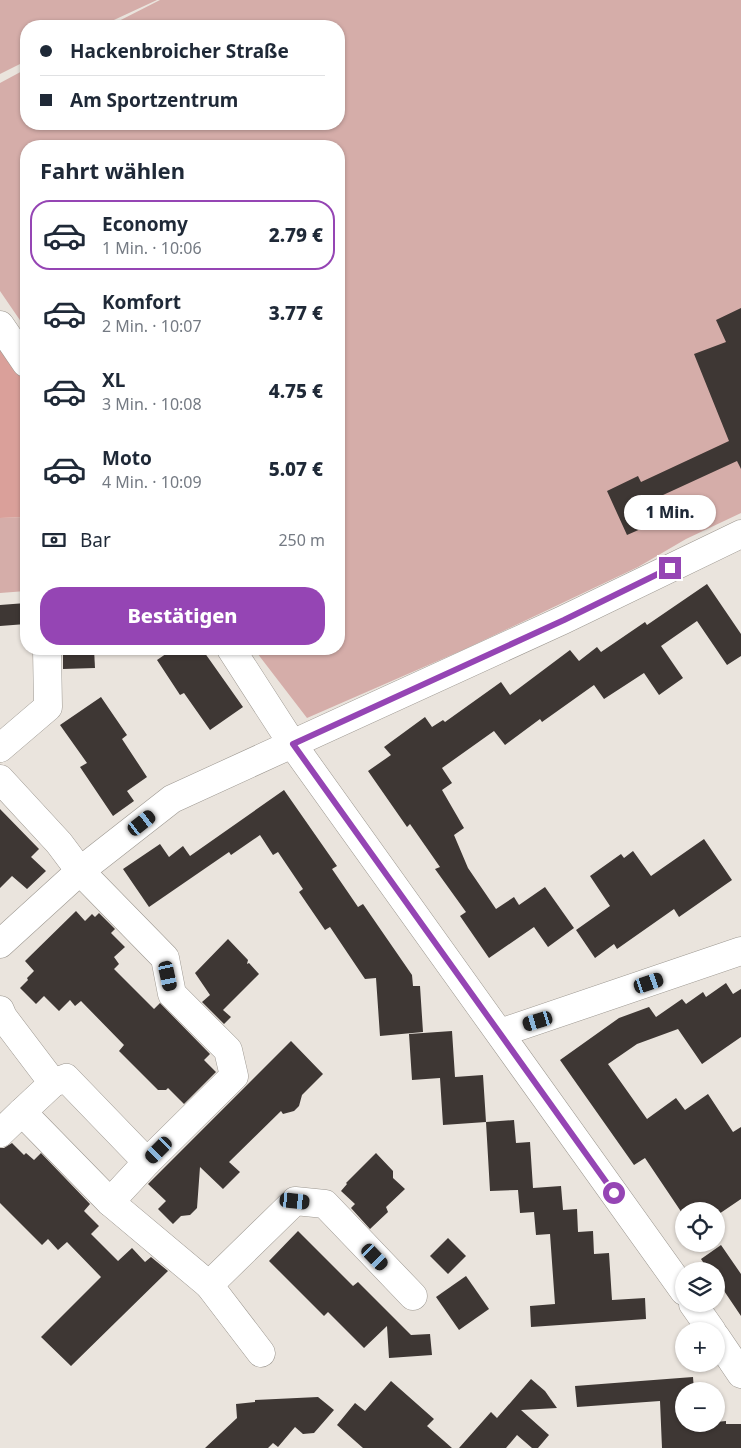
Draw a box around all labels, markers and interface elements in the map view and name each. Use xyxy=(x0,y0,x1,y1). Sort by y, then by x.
text: Hackenbroicher Straße xyxy=(70,38,289,64)
text: Am Sportzentrum xyxy=(70,87,238,113)
text: Fahrt wählen xyxy=(40,155,185,185)
text: Economy xyxy=(102,211,188,237)
icon: car xyxy=(42,213,87,258)
text: 2.79 € xyxy=(269,222,323,248)
text: 1 Min. · 10:06 xyxy=(102,237,202,259)
text: Komfort xyxy=(102,289,181,315)
icon: car xyxy=(42,291,87,336)
text: 3.77 € xyxy=(269,300,323,326)
text: 2 Min. · 10:07 xyxy=(102,315,202,337)
text: XL xyxy=(102,367,125,393)
icon: car xyxy=(42,369,87,414)
text: 4.75 € xyxy=(269,378,323,404)
text: 3 Min. · 10:08 xyxy=(102,393,202,415)
text: Moto xyxy=(102,445,152,471)
icon: car xyxy=(42,447,87,492)
text: 5.07 € xyxy=(269,456,323,482)
text: 4 Min. · 10:09 xyxy=(102,471,202,493)
callout: 1 Min. xyxy=(624,496,716,530)
text: 1 Min. xyxy=(646,501,694,523)
icon: cash xyxy=(40,526,68,554)
text: Bar xyxy=(80,527,111,553)
text: 250 m xyxy=(278,529,325,551)
route end xyxy=(659,557,681,579)
button: Bestätigen xyxy=(40,587,325,645)
car xyxy=(125,808,158,838)
car xyxy=(157,960,178,992)
car xyxy=(632,971,665,995)
car xyxy=(521,1009,554,1033)
car xyxy=(143,1134,174,1166)
route start xyxy=(603,1182,625,1204)
car xyxy=(279,1192,310,1210)
map controls xyxy=(675,1202,725,1432)
button: locate xyxy=(675,1202,725,1252)
car xyxy=(359,1241,390,1273)
button: layers xyxy=(675,1262,725,1312)
button: + xyxy=(675,1322,725,1372)
button: − xyxy=(675,1382,725,1432)

